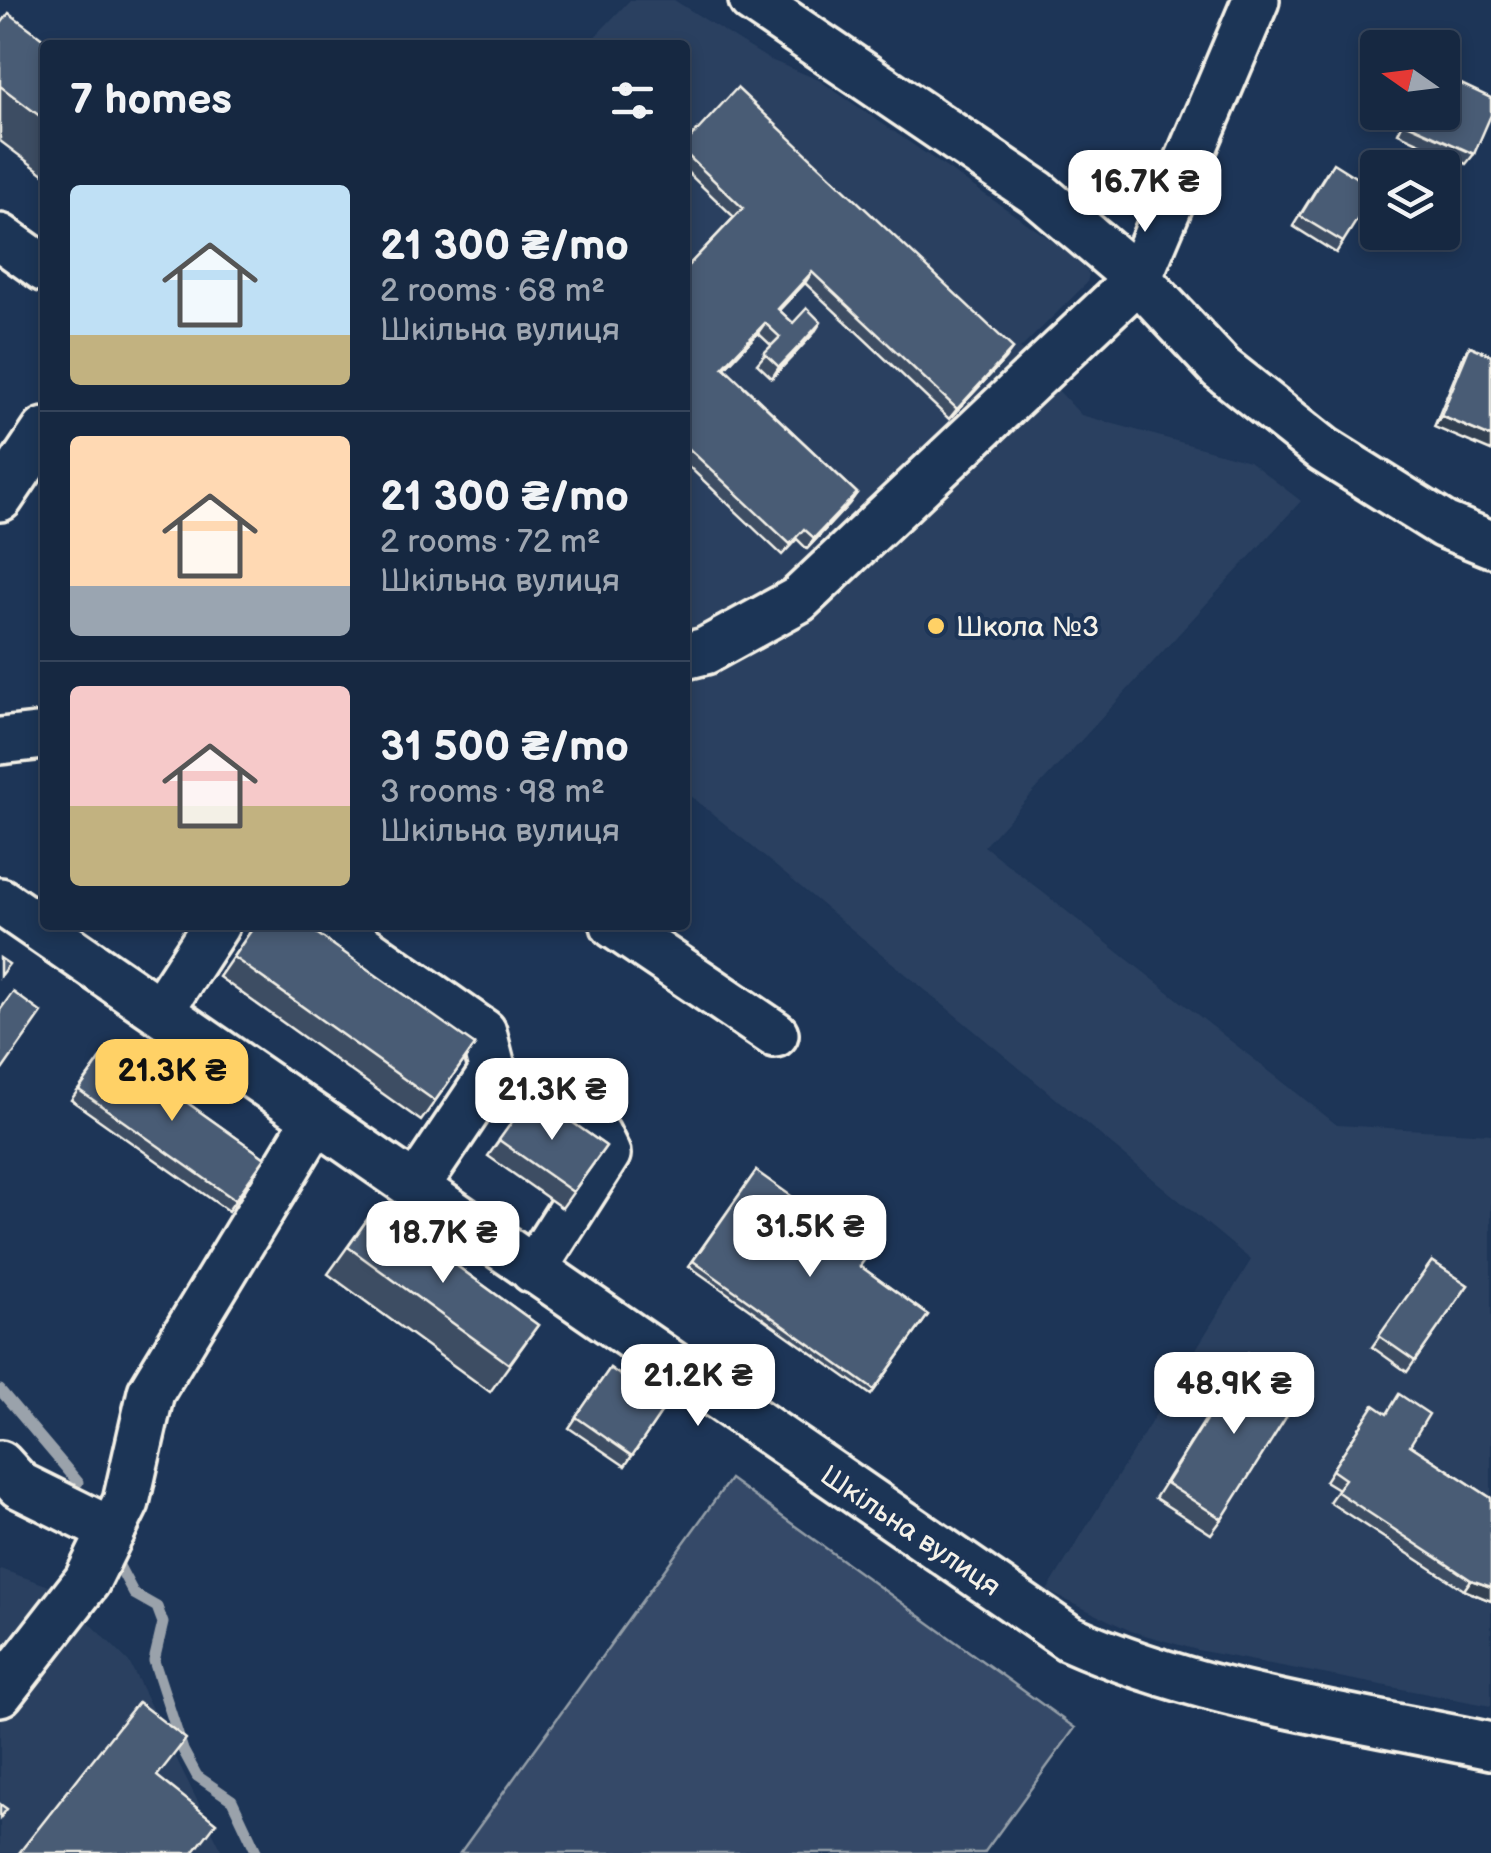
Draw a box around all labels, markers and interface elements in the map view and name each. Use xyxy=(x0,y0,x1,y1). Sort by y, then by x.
north arrow xyxy=(1360,30,1460,130)
map controls xyxy=(1360,30,1460,250)
icon: filters xyxy=(605,73,660,128)
text: 7 homes xyxy=(70,75,232,126)
pin: 16.7K ₴ xyxy=(1053,150,1237,235)
button: layers xyxy=(1360,150,1460,250)
text: 16.7K ₴ xyxy=(1090,163,1200,202)
text: 21 300 ₴/mo xyxy=(380,221,629,272)
icon: home xyxy=(150,225,270,345)
text: 2 rooms · 68 m² xyxy=(380,272,605,311)
text: Шкільна вулиця xyxy=(380,311,620,350)
text: 21 300 ₴/mo xyxy=(380,472,629,523)
icon: home xyxy=(150,476,270,596)
text: 2 rooms · 72 m² xyxy=(380,523,601,562)
text: Шкільна вулиця xyxy=(380,562,620,601)
place label: Школа №3 xyxy=(956,611,1099,644)
marker: Школа №3 xyxy=(925,615,947,637)
text: 31 500 ₴/mo xyxy=(380,722,629,773)
icon: home xyxy=(150,726,270,846)
text: 3 rooms · 98 m² xyxy=(380,773,605,812)
text: Шкільна вулиця xyxy=(380,812,620,851)
pin: 21.3K ₴ xyxy=(80,1039,264,1124)
text: 21.3K ₴ xyxy=(117,1052,227,1091)
pin: 21.3K ₴ xyxy=(460,1058,644,1143)
text: 21.3K ₴ xyxy=(497,1071,607,1110)
pin: 31.5K ₴ xyxy=(718,1195,902,1280)
pin: 18.7K ₴ xyxy=(351,1201,535,1286)
text: 31.5K ₴ xyxy=(755,1208,865,1247)
text: 18.7K ₴ xyxy=(388,1214,498,1253)
pin: 21.2K ₴ xyxy=(606,1344,790,1429)
pin: 48.9K ₴ xyxy=(1142,1352,1326,1437)
text: 21.2K ₴ xyxy=(643,1357,753,1396)
text: 48.9K ₴ xyxy=(1176,1365,1292,1404)
street label: Шкільна вулиця xyxy=(814,1459,1006,1604)

